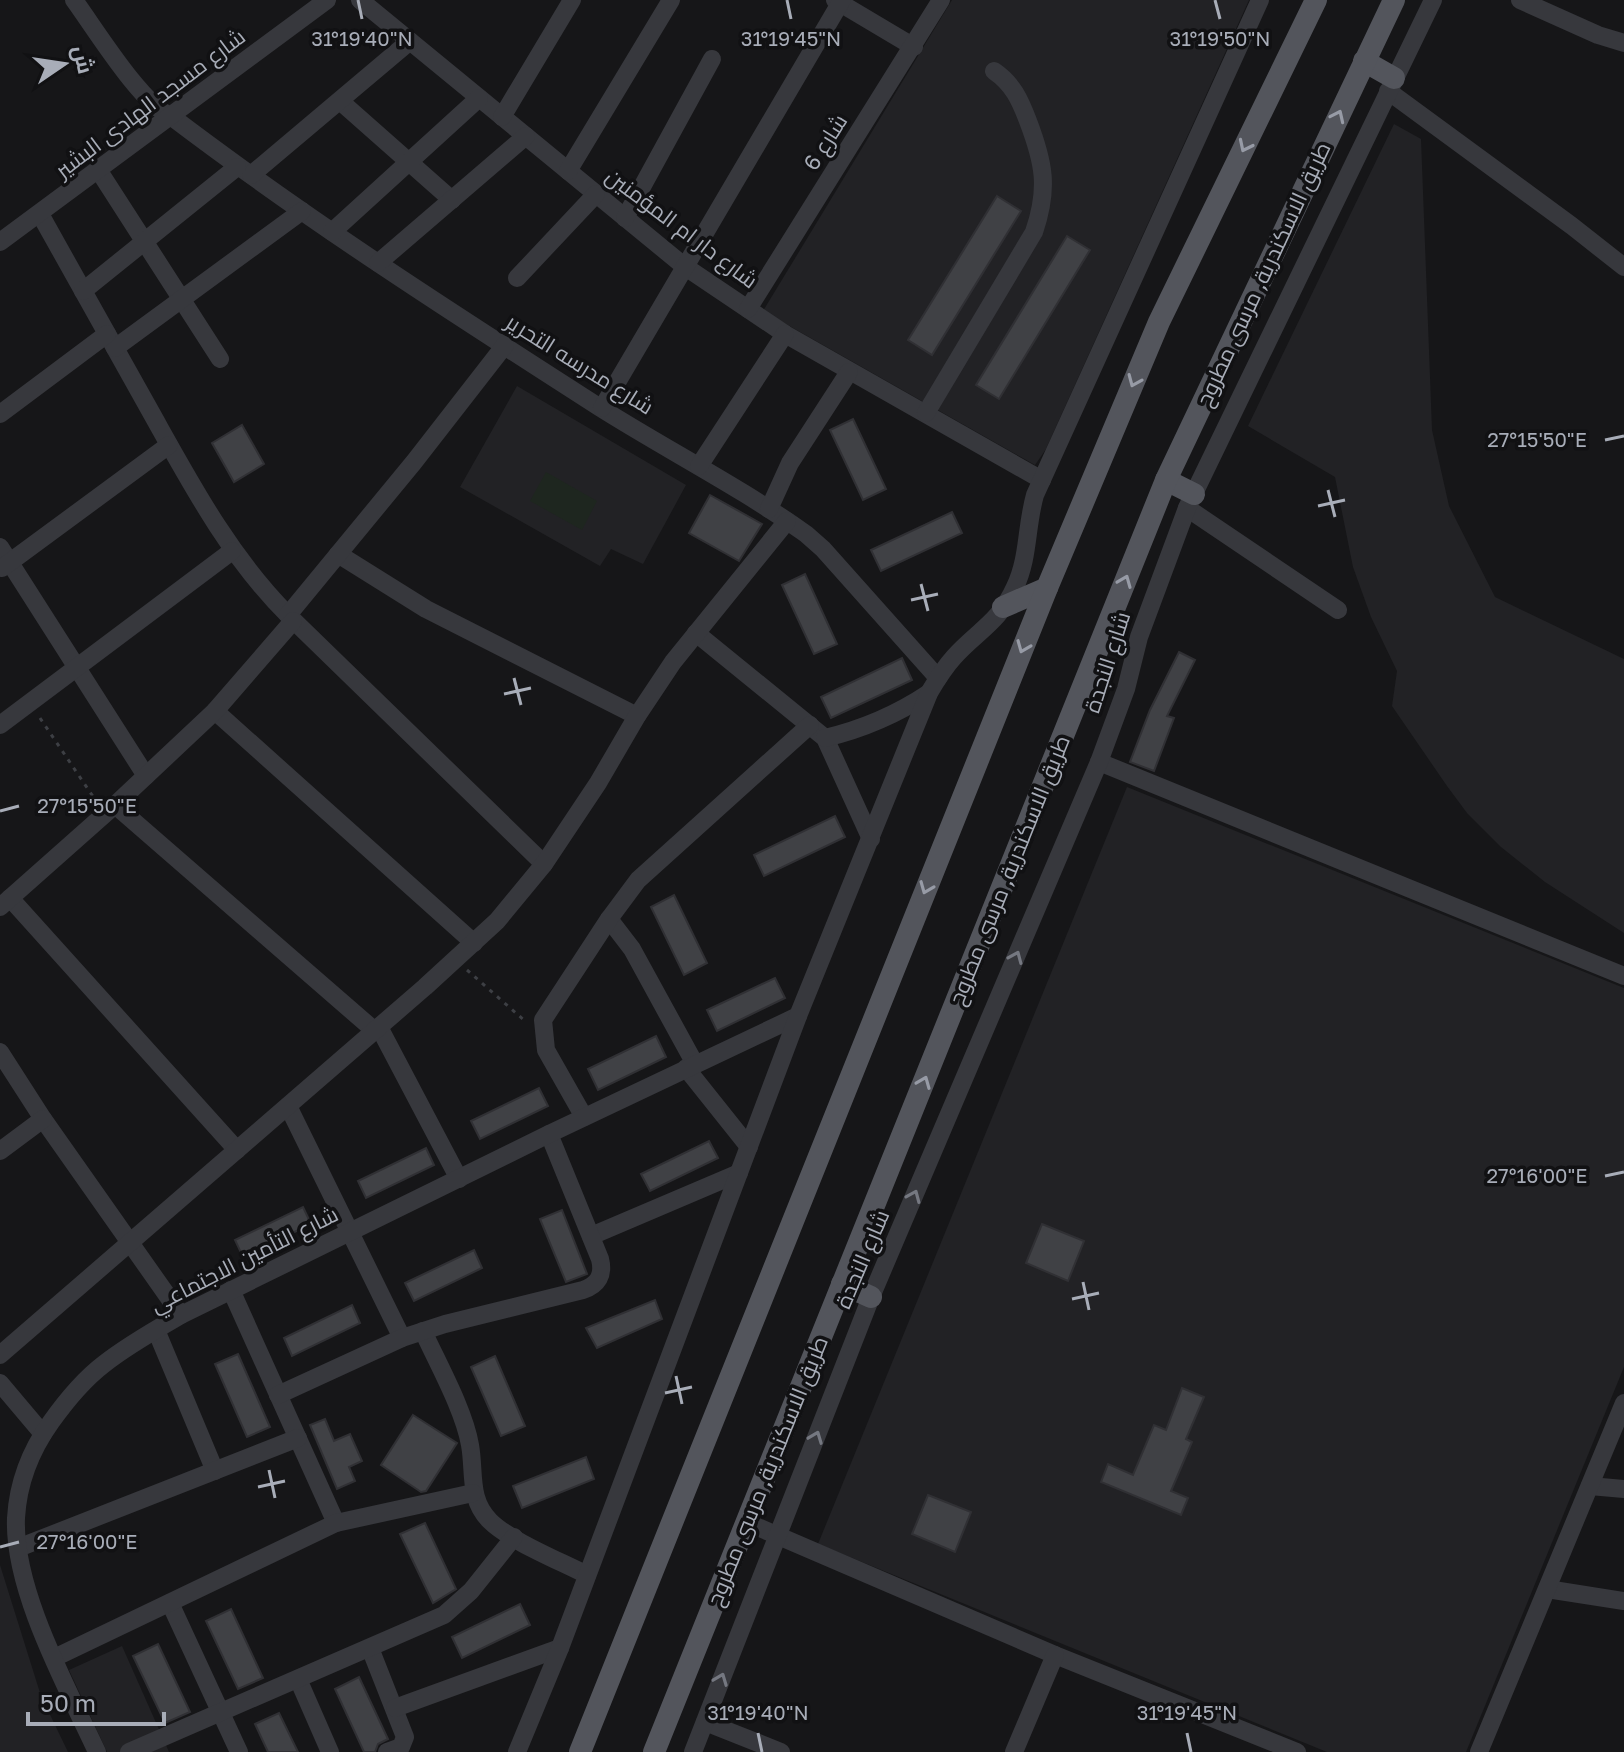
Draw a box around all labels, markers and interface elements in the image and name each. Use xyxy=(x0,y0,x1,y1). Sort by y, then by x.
street label: شارع مسجد الهادى البشير xyxy=(50,23,250,183)
north arrow xyxy=(24,24,104,104)
text: 31°19'40"N xyxy=(311,26,413,50)
text: 31°19'45"N xyxy=(741,26,841,50)
text: 31°19'50"N xyxy=(1170,26,1270,50)
street label: شارع 6 xyxy=(797,109,854,176)
one-way arrow xyxy=(1328,109,1344,124)
street label: طريق الاسكندرية, مرسى مطروح xyxy=(1189,137,1338,411)
one-way arrow xyxy=(1239,137,1255,152)
street label: شارع دار ام المؤمنين xyxy=(599,162,764,296)
street label: شارع مدرسه التحرير xyxy=(499,306,659,421)
one-way arrow xyxy=(1127,373,1144,387)
text: 27°15'50"E xyxy=(1487,427,1587,451)
one-way arrow xyxy=(1115,575,1132,589)
street label: شارع النجدة xyxy=(1078,608,1137,716)
one-way arrow xyxy=(1017,639,1033,653)
street label: طريق الاسكندرية, مرسى مطروح xyxy=(942,731,1077,1009)
text: 27°15'50"E xyxy=(37,793,137,817)
one-way arrow xyxy=(920,880,936,894)
one-way arrow xyxy=(1006,951,1022,965)
one-way arrow xyxy=(914,1076,930,1090)
text: 27°16'00"E xyxy=(1487,1163,1588,1187)
one-way arrow xyxy=(904,1190,920,1205)
street label: شارع التأمين الاجتماعي xyxy=(145,1200,344,1321)
street label: شارع النجدة xyxy=(829,1205,896,1313)
street label: طريق الاسكندرية, مرسى مطروح xyxy=(700,1332,835,1610)
one-way arrow xyxy=(806,1431,823,1445)
text: 27°16'00"E xyxy=(37,1529,138,1553)
one-way arrow xyxy=(711,1673,728,1687)
scale bar xyxy=(28,1676,164,1726)
text: 50 m xyxy=(40,1688,96,1717)
text: 31°19'40"N xyxy=(707,1700,809,1724)
text: 31°19'45"N xyxy=(1137,1700,1237,1724)

